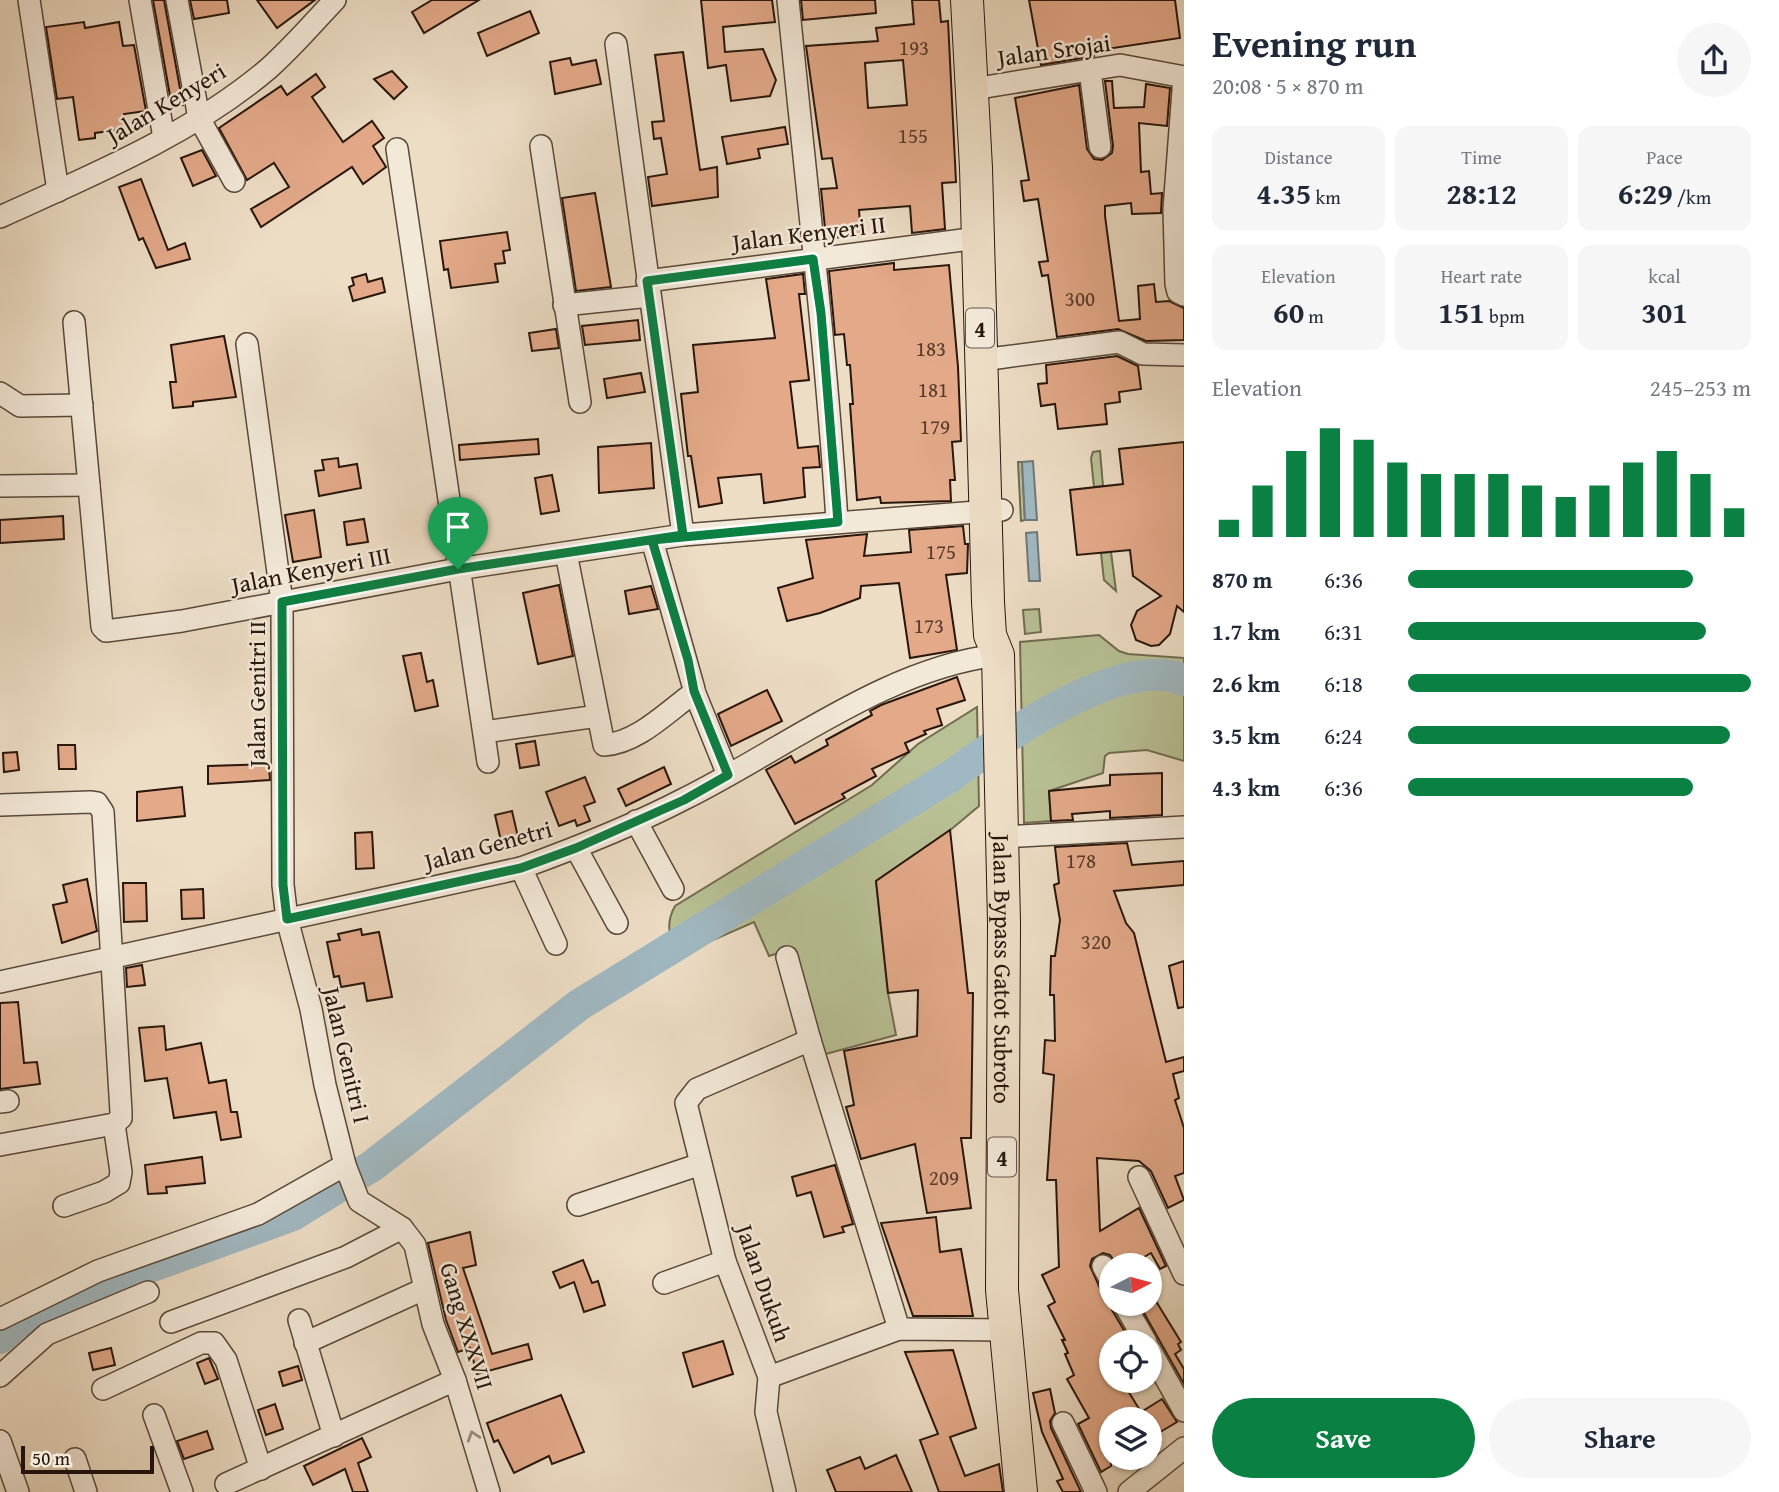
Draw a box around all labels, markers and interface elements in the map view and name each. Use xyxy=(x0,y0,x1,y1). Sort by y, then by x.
text: Evening run xyxy=(1212,15,1416,71)
button: share xyxy=(1677,23,1751,97)
street label: Jalan Srojai xyxy=(992,25,1113,76)
house number: 193 xyxy=(899,32,929,63)
street label: Jalan Kenyeri xyxy=(97,53,233,154)
text: 20:08 · 5 × 870 m xyxy=(1212,69,1364,102)
house number: 155 xyxy=(898,120,928,151)
text: Distance xyxy=(1264,143,1333,171)
text: Time xyxy=(1461,143,1502,171)
text: Pace xyxy=(1646,143,1683,171)
text: 4.35 xyxy=(1256,171,1311,215)
text: 28:12 xyxy=(1446,171,1517,215)
text: 6:29 xyxy=(1618,171,1673,215)
text: km xyxy=(1311,183,1341,211)
text: /km xyxy=(1673,183,1711,211)
street label: Jalan Kenyeri II xyxy=(727,206,888,260)
text: Elevation xyxy=(1261,262,1336,290)
text: Heart rate xyxy=(1441,262,1522,290)
text: kcal xyxy=(1648,262,1681,290)
house number: 300 xyxy=(1065,283,1095,314)
text: 60 xyxy=(1273,290,1304,334)
text: 151 xyxy=(1438,290,1485,334)
text: 301 xyxy=(1641,290,1688,334)
text: m xyxy=(1304,302,1324,330)
text: bpm xyxy=(1485,302,1525,330)
road number: 4 xyxy=(966,308,994,348)
house number: 183 xyxy=(916,333,946,364)
text: Elevation xyxy=(1212,371,1302,404)
text: 245–253 m xyxy=(1650,371,1751,404)
house number: 181 xyxy=(918,374,948,405)
house number: 179 xyxy=(920,411,950,442)
pin xyxy=(428,497,488,569)
icon: arrive xyxy=(439,508,477,546)
house number: 175 xyxy=(926,536,956,567)
street label: Jalan Kenyeri III xyxy=(225,537,394,603)
text: 870 m xyxy=(1212,563,1273,596)
text: 6:36 xyxy=(1324,563,1363,596)
house number: 173 xyxy=(914,610,944,641)
text: 1.7 km xyxy=(1212,615,1280,648)
text: 6:31 xyxy=(1324,615,1363,648)
street label: Jalan Genitri II xyxy=(239,621,274,770)
text: 2.6 km xyxy=(1212,667,1280,700)
text: 6:18 xyxy=(1324,667,1363,700)
text: 3.5 km xyxy=(1212,719,1280,752)
text: 6:24 xyxy=(1324,719,1363,752)
text: 4.3 km xyxy=(1212,771,1280,804)
text: 6:36 xyxy=(1324,771,1363,804)
street label: Jalan Genetri xyxy=(417,811,556,880)
street label: Jalan Bypass Gatot Subroto xyxy=(984,831,1022,1104)
house number: 178 xyxy=(1066,845,1096,876)
house number: 320 xyxy=(1081,926,1111,957)
street label: Jalan Genitri I xyxy=(314,980,380,1127)
road number: 4 xyxy=(988,1138,1016,1176)
house number: 209 xyxy=(929,1162,959,1193)
street label: Jalan Dukuh xyxy=(727,1217,801,1347)
north arrow xyxy=(1099,1253,1162,1316)
map controls xyxy=(1099,1253,1162,1470)
street label: Gang XXXVII xyxy=(431,1258,503,1394)
button: locate xyxy=(1099,1330,1162,1393)
button: Save xyxy=(1212,1398,1475,1478)
button: Share xyxy=(1489,1398,1751,1478)
button: layers xyxy=(1099,1407,1162,1470)
one-way arrow xyxy=(467,1430,481,1443)
scale bar xyxy=(21,1443,154,1475)
text: 50 m xyxy=(32,1444,70,1472)

